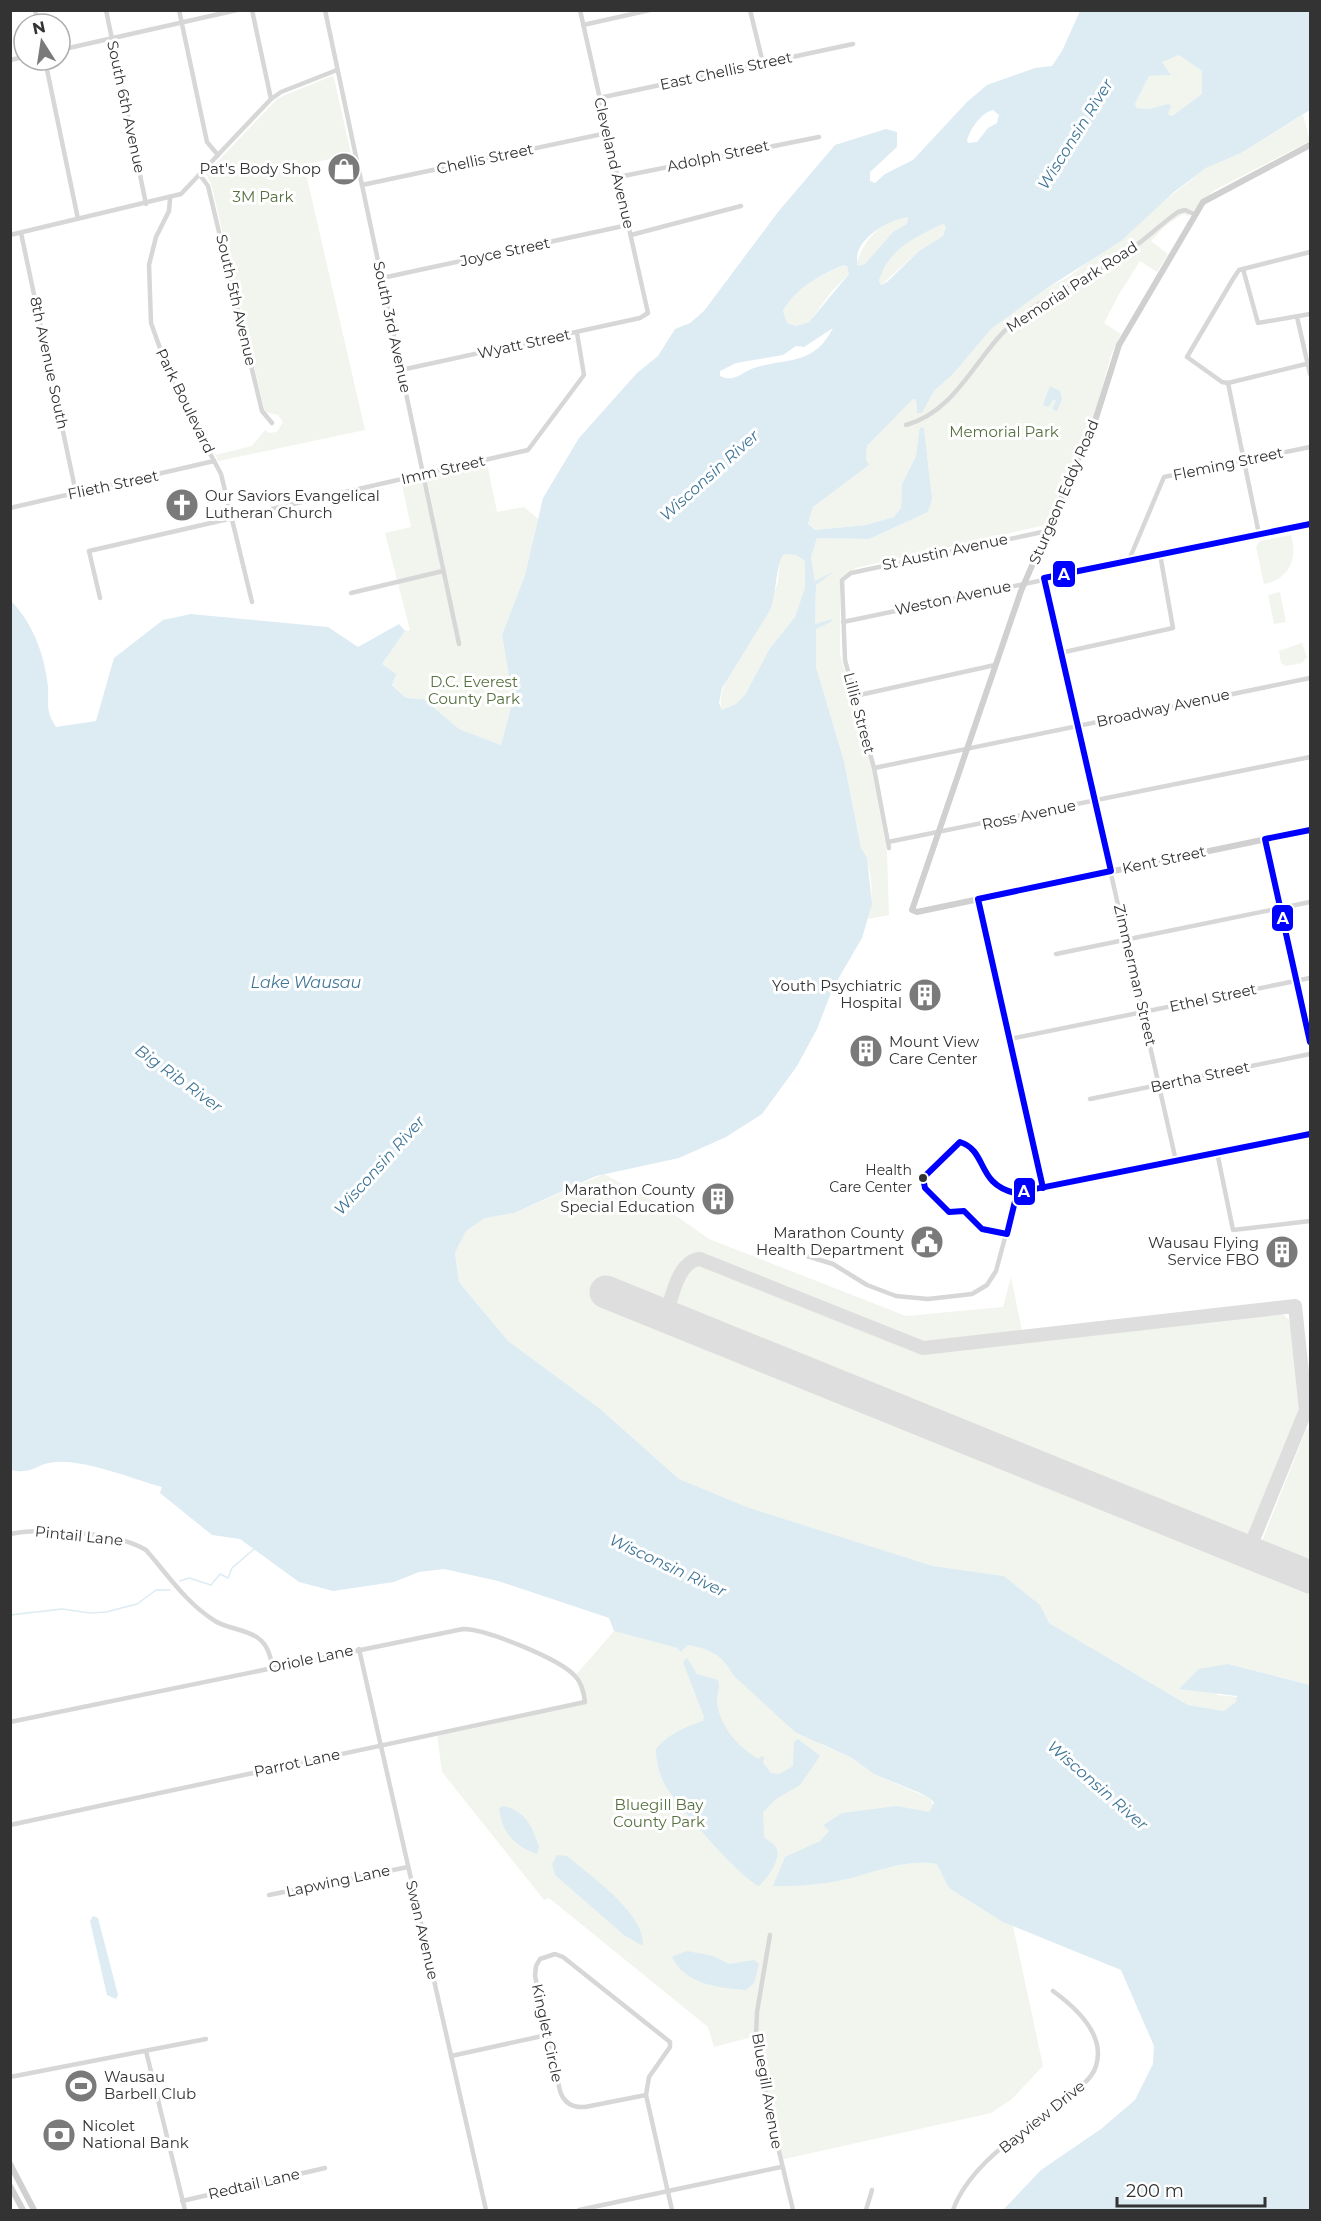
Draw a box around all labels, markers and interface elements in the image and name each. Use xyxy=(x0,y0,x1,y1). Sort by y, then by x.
north arrow xyxy=(12,12,72,72)
text: N xyxy=(31,17,47,38)
street label: South 6th Avenue xyxy=(103,39,150,175)
street label: East Chellis Street xyxy=(658,47,794,94)
water label: Wisconsin River xyxy=(1034,75,1117,193)
street label: Cleveland Avenue xyxy=(590,95,639,230)
street label: Adolph Street xyxy=(665,135,771,176)
street label: Chellis Street xyxy=(435,139,535,178)
shop icon: Pat's Body Shop xyxy=(326,151,362,187)
place label: Pat's Body Shop xyxy=(199,159,321,178)
park label: 3M Park xyxy=(233,187,294,206)
street label: South 5th Avenue xyxy=(212,232,261,367)
street label: Joyce Street xyxy=(457,233,552,270)
street label: Memorial Park Road xyxy=(1002,237,1141,336)
street label: South 3rd Avenue xyxy=(369,259,416,394)
street label: 8th Avenue South xyxy=(26,295,73,431)
street label: Wyatt Street xyxy=(476,324,572,363)
street label: Park Boulevard xyxy=(152,345,219,456)
street label: Sturgeon Eddy Road xyxy=(1024,417,1103,567)
park label: Memorial Park xyxy=(949,422,1059,441)
water label: Wisconsin River xyxy=(656,426,763,525)
street label: Fleming Street xyxy=(1171,443,1285,484)
street label: Imm Street xyxy=(399,451,487,488)
street label: Flieth Street xyxy=(66,466,160,503)
place label: Our Saviors Evangelical Lutheran Church xyxy=(205,486,380,522)
church icon: Our Saviors Evangelical Lutheran Church xyxy=(164,487,200,523)
street label: St Austin Avenue xyxy=(880,529,1010,574)
line badge: A xyxy=(1052,560,1076,588)
text: A xyxy=(1057,565,1071,584)
street label: Weston Avenue xyxy=(893,576,1013,619)
street label: Lillie Street xyxy=(840,670,879,756)
park label: D.C. Everest County Park xyxy=(428,672,520,708)
street label: Broadway Avenue xyxy=(1095,684,1231,731)
street label: Ross Avenue xyxy=(980,795,1078,834)
street label: Kent Street xyxy=(1120,841,1207,878)
street label: Zimmerman Street xyxy=(1110,902,1161,1048)
line badge: A xyxy=(1271,904,1294,932)
text: A xyxy=(1276,909,1290,928)
water label: Lake Wausau xyxy=(251,973,362,992)
place label: Youth Psychiatric Hospital xyxy=(772,976,902,1012)
building icon: Youth Psychiatric Hospital xyxy=(907,977,943,1013)
street label: Ethel Street xyxy=(1168,979,1258,1016)
place label: Mount View Care Center xyxy=(889,1032,980,1068)
building icon: Mount View Care Center xyxy=(848,1033,884,1069)
water label: Big Rib River xyxy=(132,1040,226,1117)
street label: Bertha Street xyxy=(1149,1057,1251,1096)
water label: Wisconsin River xyxy=(330,1112,429,1219)
place label: Health Care Center xyxy=(829,1161,912,1196)
marker: Health Care Center xyxy=(917,1172,929,1184)
line badge: A xyxy=(1013,1177,1036,1206)
place label: Marathon County Special Education xyxy=(560,1180,696,1216)
building icon: Marathon County Special Education xyxy=(700,1181,736,1217)
text: A xyxy=(1017,1182,1031,1201)
place label: Marathon County Health Department xyxy=(756,1223,905,1259)
public building icon: Marathon County Health Department xyxy=(909,1224,945,1260)
place label: Wausau Flying Service FBO xyxy=(1148,1233,1259,1269)
building icon: Wausau Flying Service FBO xyxy=(1264,1234,1300,1270)
street label: Pintail Lane xyxy=(34,1521,124,1550)
water label: Wisconsin River xyxy=(606,1530,730,1601)
street label: Oriole Lane xyxy=(267,1640,355,1677)
water label: Wisconsin River xyxy=(1044,1737,1152,1834)
street label: Parrot Lane xyxy=(252,1744,342,1781)
park label: Bluegill Bay County Park xyxy=(613,1795,705,1831)
street label: Lapwing Lane xyxy=(284,1860,392,1901)
street label: Swan Avenue xyxy=(402,1878,443,1981)
street label: Kinglet Circle xyxy=(528,1982,567,2084)
street label: Bluegill Avenue xyxy=(748,2031,787,2150)
place label: Wausau Barbell Club xyxy=(104,2067,196,2103)
sports icon: Wausau Barbell Club xyxy=(63,2068,99,2104)
street label: Bayview Drive xyxy=(995,2076,1089,2157)
place label: Nicolet National Bank xyxy=(82,2116,189,2152)
bank icon: Nicolet National Bank xyxy=(41,2117,77,2153)
street label: Redtail Lane xyxy=(206,2164,302,2203)
scale bar xyxy=(1117,2170,1266,2208)
text: 200 m xyxy=(1126,2180,1184,2202)

